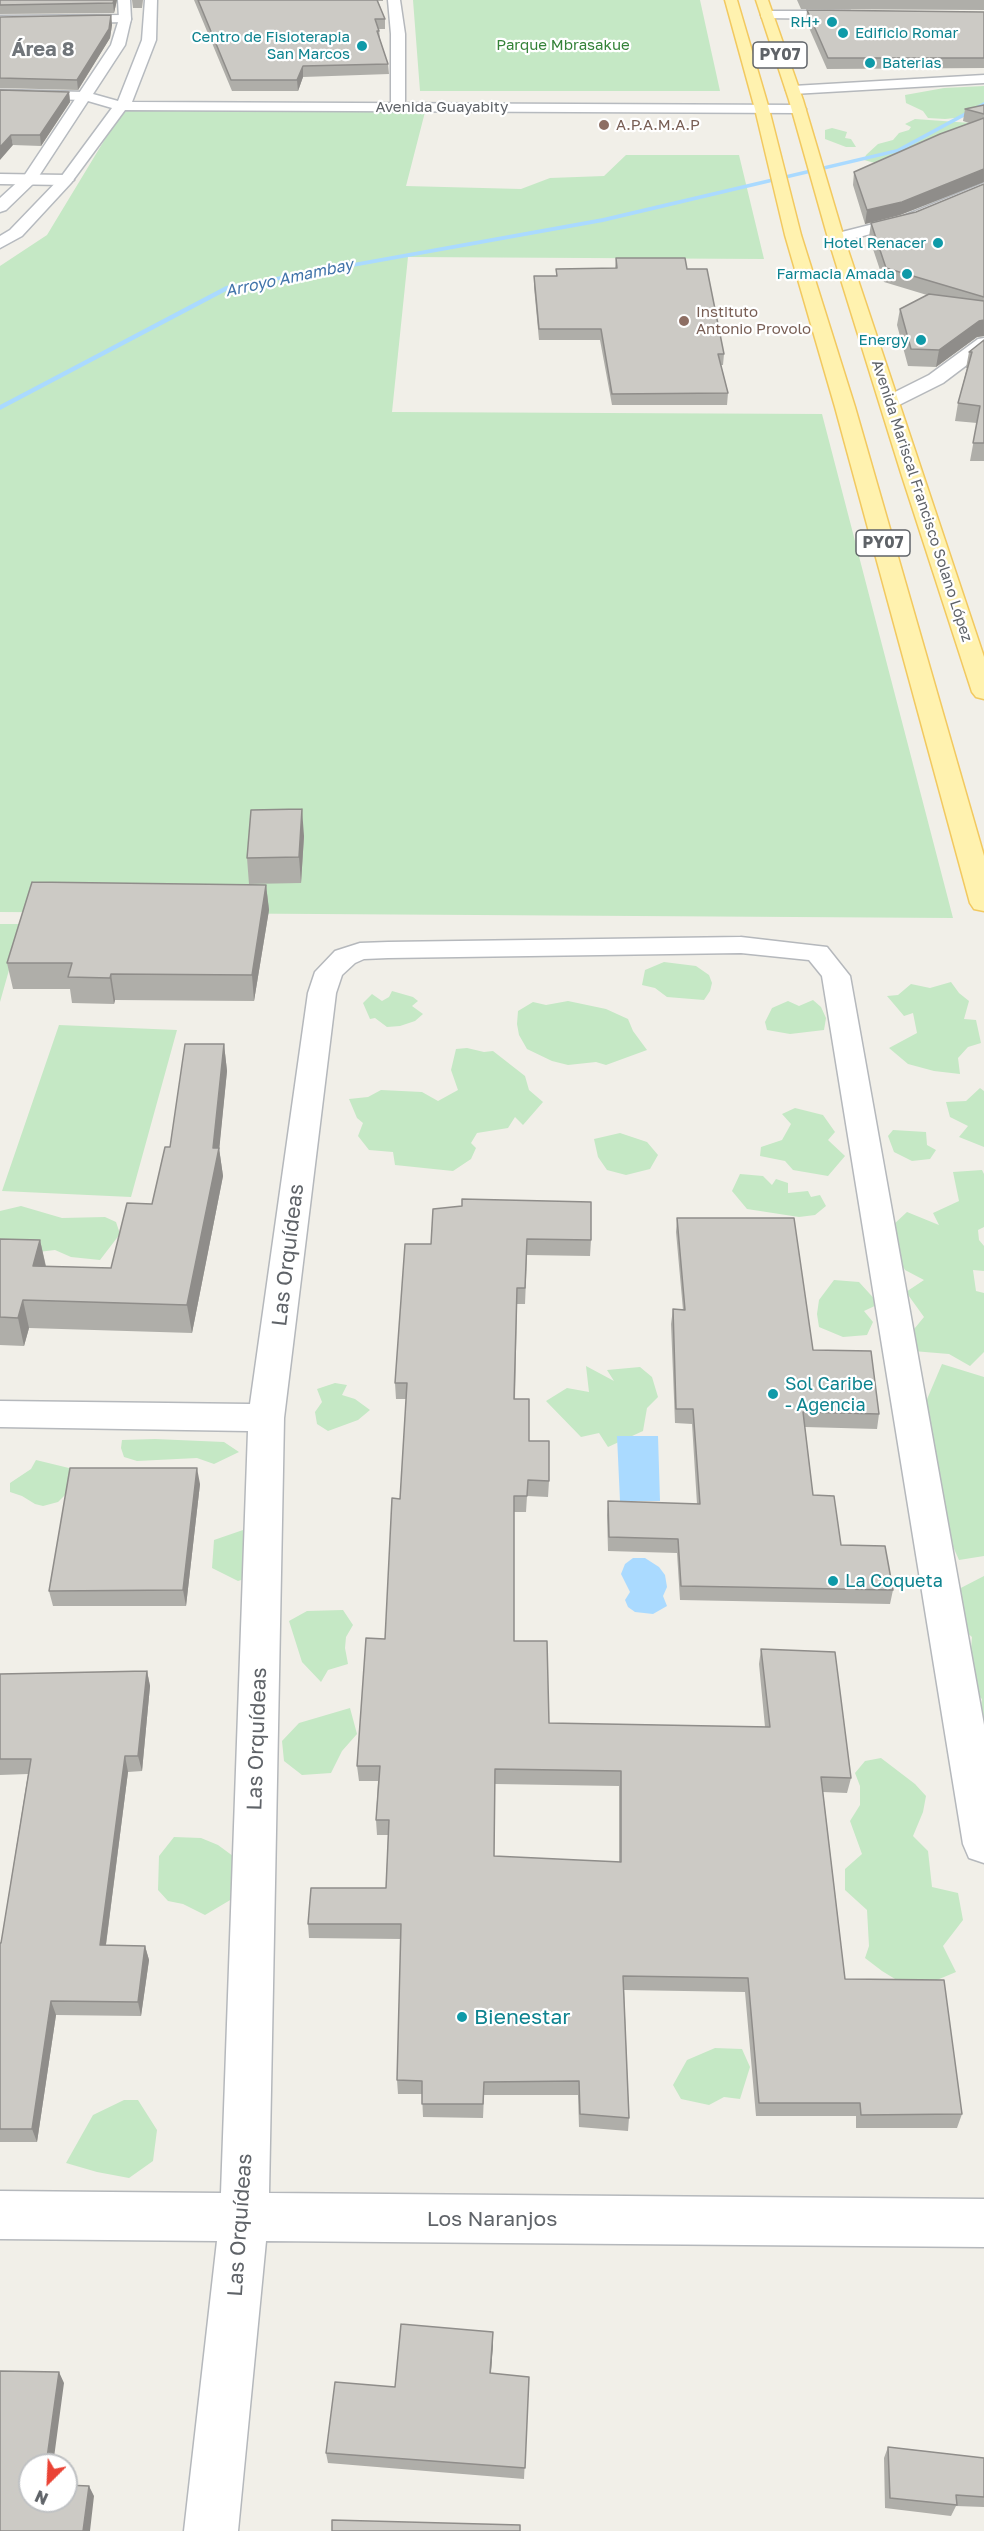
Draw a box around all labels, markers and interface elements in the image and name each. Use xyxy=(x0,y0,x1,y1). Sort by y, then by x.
place label: RH+ xyxy=(790,13,820,31)
marker: RH+ xyxy=(825,15,839,29)
place label: Edificio Romar xyxy=(855,24,958,42)
marker: Edificio Romar xyxy=(836,26,850,40)
place label: Centro de Fisioterapia San Marcos xyxy=(191,28,350,63)
park label: Parque Mbrasakue xyxy=(496,36,630,54)
district label: Área 8 xyxy=(12,38,74,62)
marker: Centro de Fisioterapia San Marcos xyxy=(355,39,369,53)
road number: PY07 xyxy=(753,42,807,68)
place label: Baterias xyxy=(882,54,941,72)
marker: Baterias xyxy=(863,56,877,70)
street label: Avenida Guayabity xyxy=(376,98,508,116)
place label: A.P.A.M.A.P xyxy=(616,116,700,134)
marker: A.P.A.M.A.P xyxy=(597,118,611,132)
place label: Hotel Renacer xyxy=(823,234,926,252)
marker: Hotel Renacer xyxy=(931,236,945,250)
water label: Arroyo Amambay xyxy=(223,255,355,301)
place label: Farmacia Amada xyxy=(776,265,895,283)
marker: Farmacia Amada xyxy=(900,267,914,281)
place label: Instituto Antonio Provolo xyxy=(696,303,811,338)
marker: Instituto Antonio Provolo xyxy=(677,314,691,328)
place label: Energy xyxy=(859,331,909,349)
marker: Energy xyxy=(914,333,928,347)
street label: Avenida Mariscal Francisco Solano López xyxy=(868,358,976,644)
road number: PY07 xyxy=(856,530,910,556)
street label: Las Orquídeas xyxy=(267,1182,309,1328)
place label: Sol Caribe - Agencia xyxy=(785,1373,873,1416)
marker: Sol Caribe - Agencia xyxy=(766,1387,780,1401)
place label: La Coqueta xyxy=(845,1570,943,1592)
marker: La Coqueta xyxy=(826,1574,840,1588)
street label: Las Orquídeas xyxy=(242,1667,272,1811)
place label: Bienestar xyxy=(474,2004,571,2030)
marker: Bienestar xyxy=(455,2010,469,2024)
street label: Las Orquídeas xyxy=(222,2153,258,2297)
street label: Los Naranjos xyxy=(427,2206,557,2232)
north arrow xyxy=(18,2453,78,2513)
text: N xyxy=(32,2486,51,2509)

